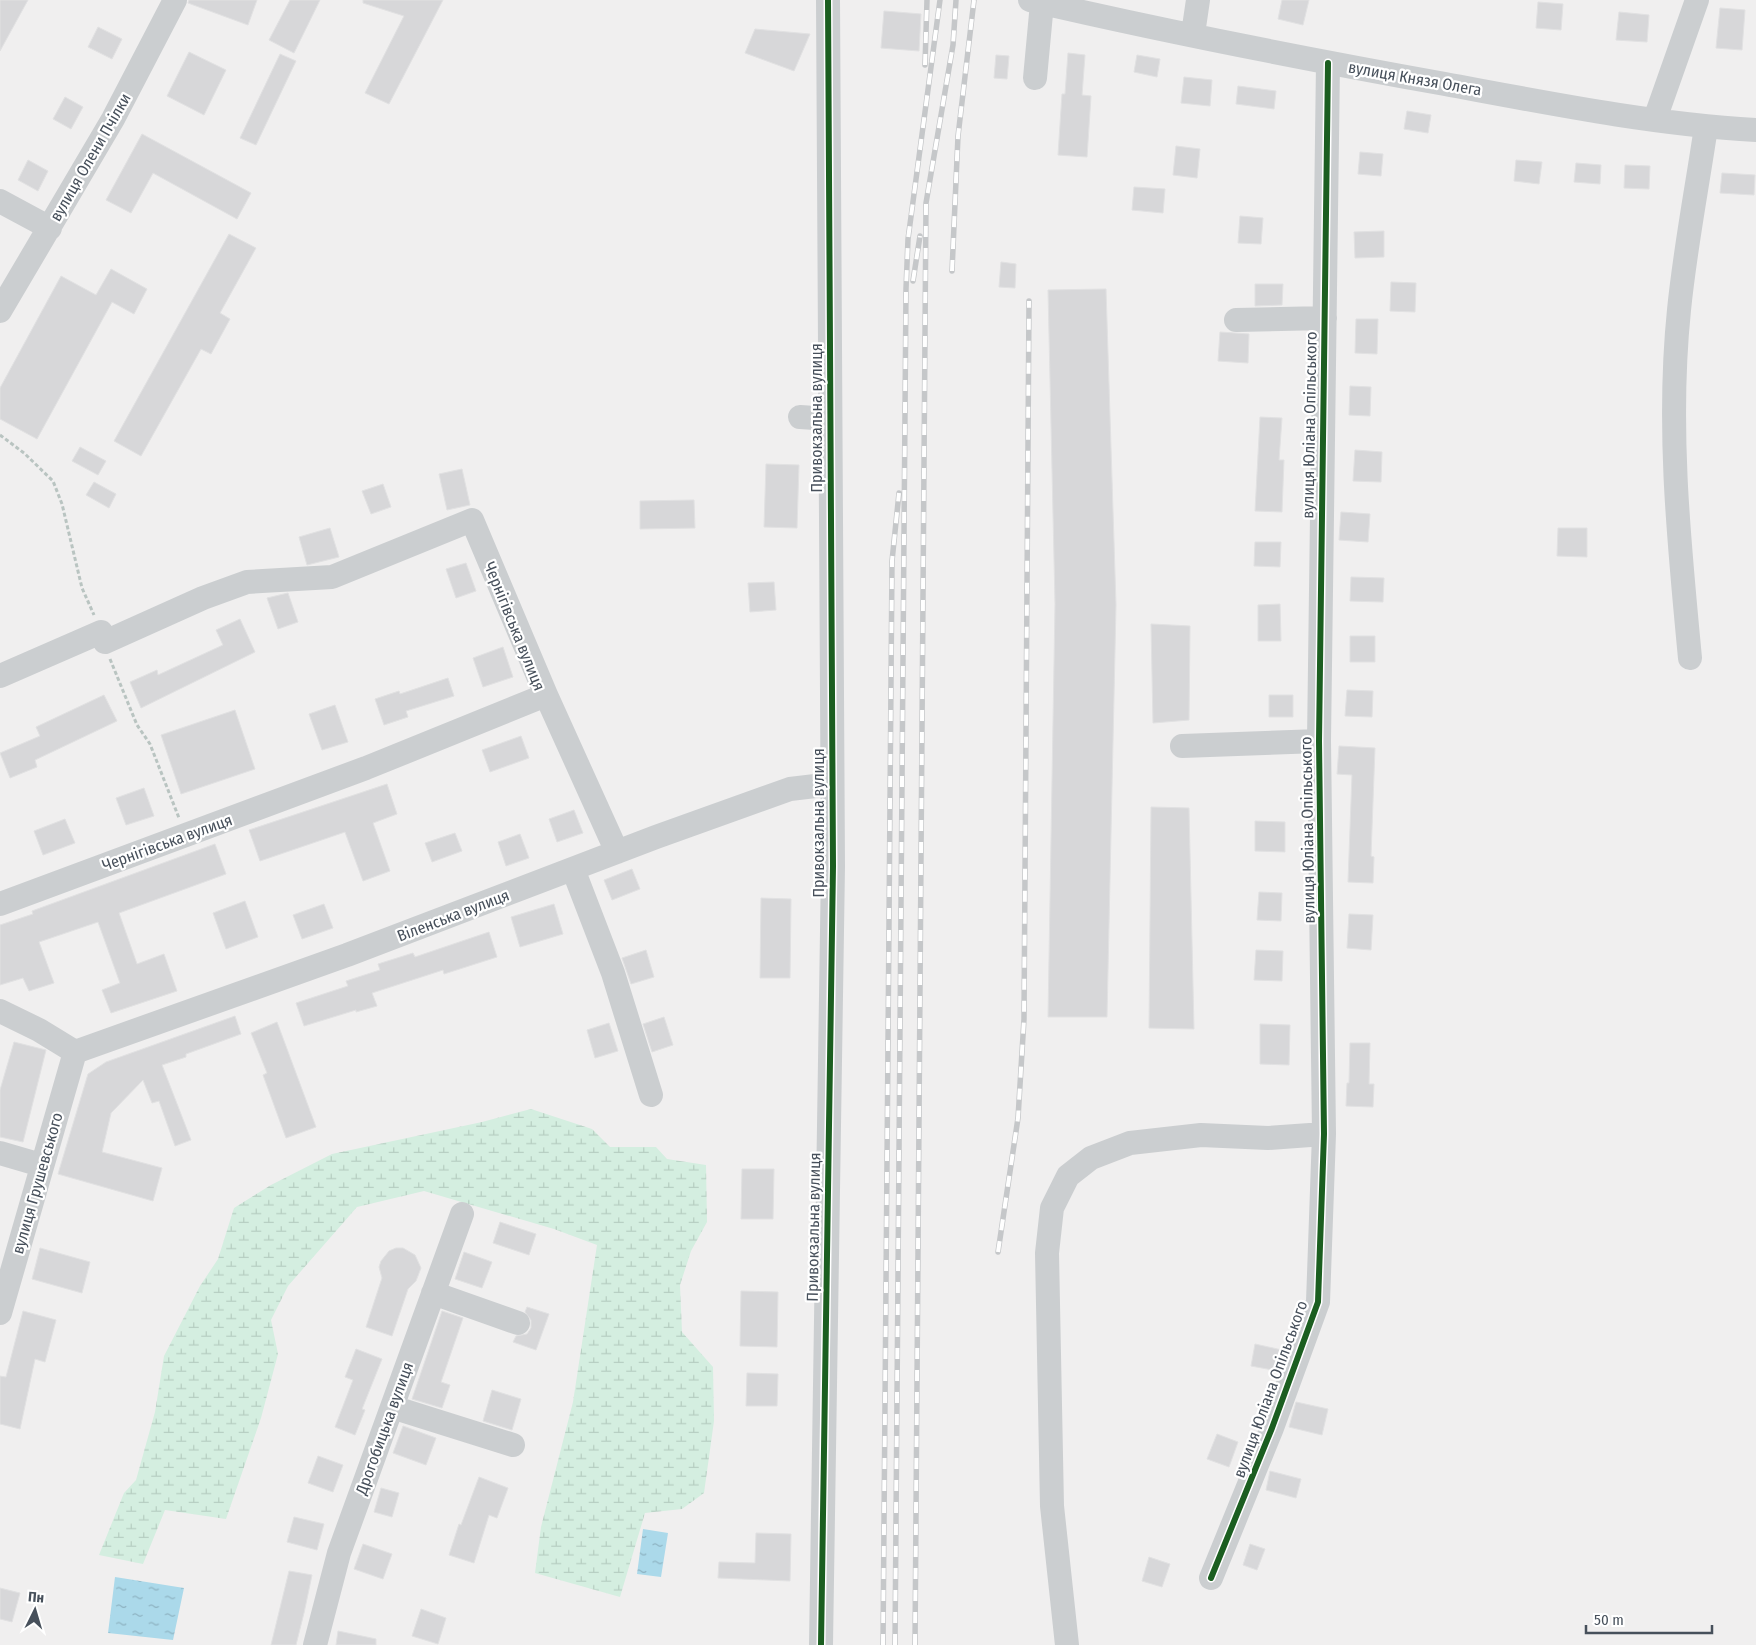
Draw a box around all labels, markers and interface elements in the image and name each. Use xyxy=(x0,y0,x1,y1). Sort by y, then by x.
street label: вулиця Князя Олега xyxy=(1347,57,1483,100)
street label: вулиця Олени Пчілки xyxy=(46,90,135,225)
street label: вулиця Юліана Опільського xyxy=(1298,331,1321,519)
street label: Привокзальна вулиця xyxy=(807,343,826,493)
street label: Чернігівська вулиця xyxy=(480,559,549,693)
street label: вулиця Юліана Опільського xyxy=(1296,736,1319,924)
street label: Привокзальна вулиця xyxy=(809,748,828,898)
street label: Чернігівська вулиця xyxy=(100,810,235,875)
street label: Віленська вулиця xyxy=(394,885,512,946)
street label: вулиця Грушевського xyxy=(8,1110,67,1256)
street label: Привокзальна вулиця xyxy=(803,1152,824,1302)
street label: вулиця Юліана Опільського xyxy=(1230,1298,1311,1480)
street label: Дрогобицька вулиця xyxy=(351,1359,417,1498)
north arrow xyxy=(10,1585,60,1635)
text: Пн xyxy=(27,1588,45,1607)
scale bar xyxy=(1586,1602,1712,1634)
text: 50 m xyxy=(1594,1611,1624,1629)

